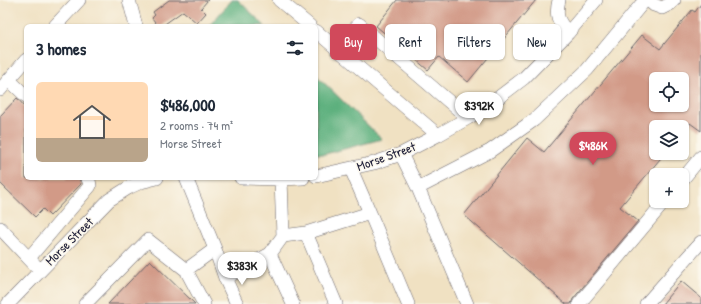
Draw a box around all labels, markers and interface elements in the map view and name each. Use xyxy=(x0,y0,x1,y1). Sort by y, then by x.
chip: Buy xyxy=(330,24,377,60)
chip: Rent xyxy=(385,24,436,60)
chip: Filters xyxy=(444,24,505,60)
chip: New xyxy=(513,24,561,60)
text: 3 homes xyxy=(36,37,86,60)
icon: filters xyxy=(284,37,306,59)
map controls xyxy=(649,72,689,208)
button: locate xyxy=(649,72,689,112)
pin: $392K xyxy=(451,92,507,126)
text: $486,000 xyxy=(160,93,215,116)
text: $392K xyxy=(464,96,494,114)
icon: home xyxy=(68,98,116,146)
text: 2 rooms · 74 m² xyxy=(160,116,233,134)
button: layers xyxy=(649,120,689,160)
pin: $486K xyxy=(565,132,621,166)
text: Morse Street xyxy=(160,134,221,152)
text: $486K xyxy=(578,136,608,154)
street label: Morse Street xyxy=(354,137,418,175)
button: + xyxy=(649,168,689,208)
street label: Morse Street xyxy=(41,213,97,269)
pin: $383K xyxy=(214,252,270,286)
text: $383K xyxy=(227,256,257,274)

